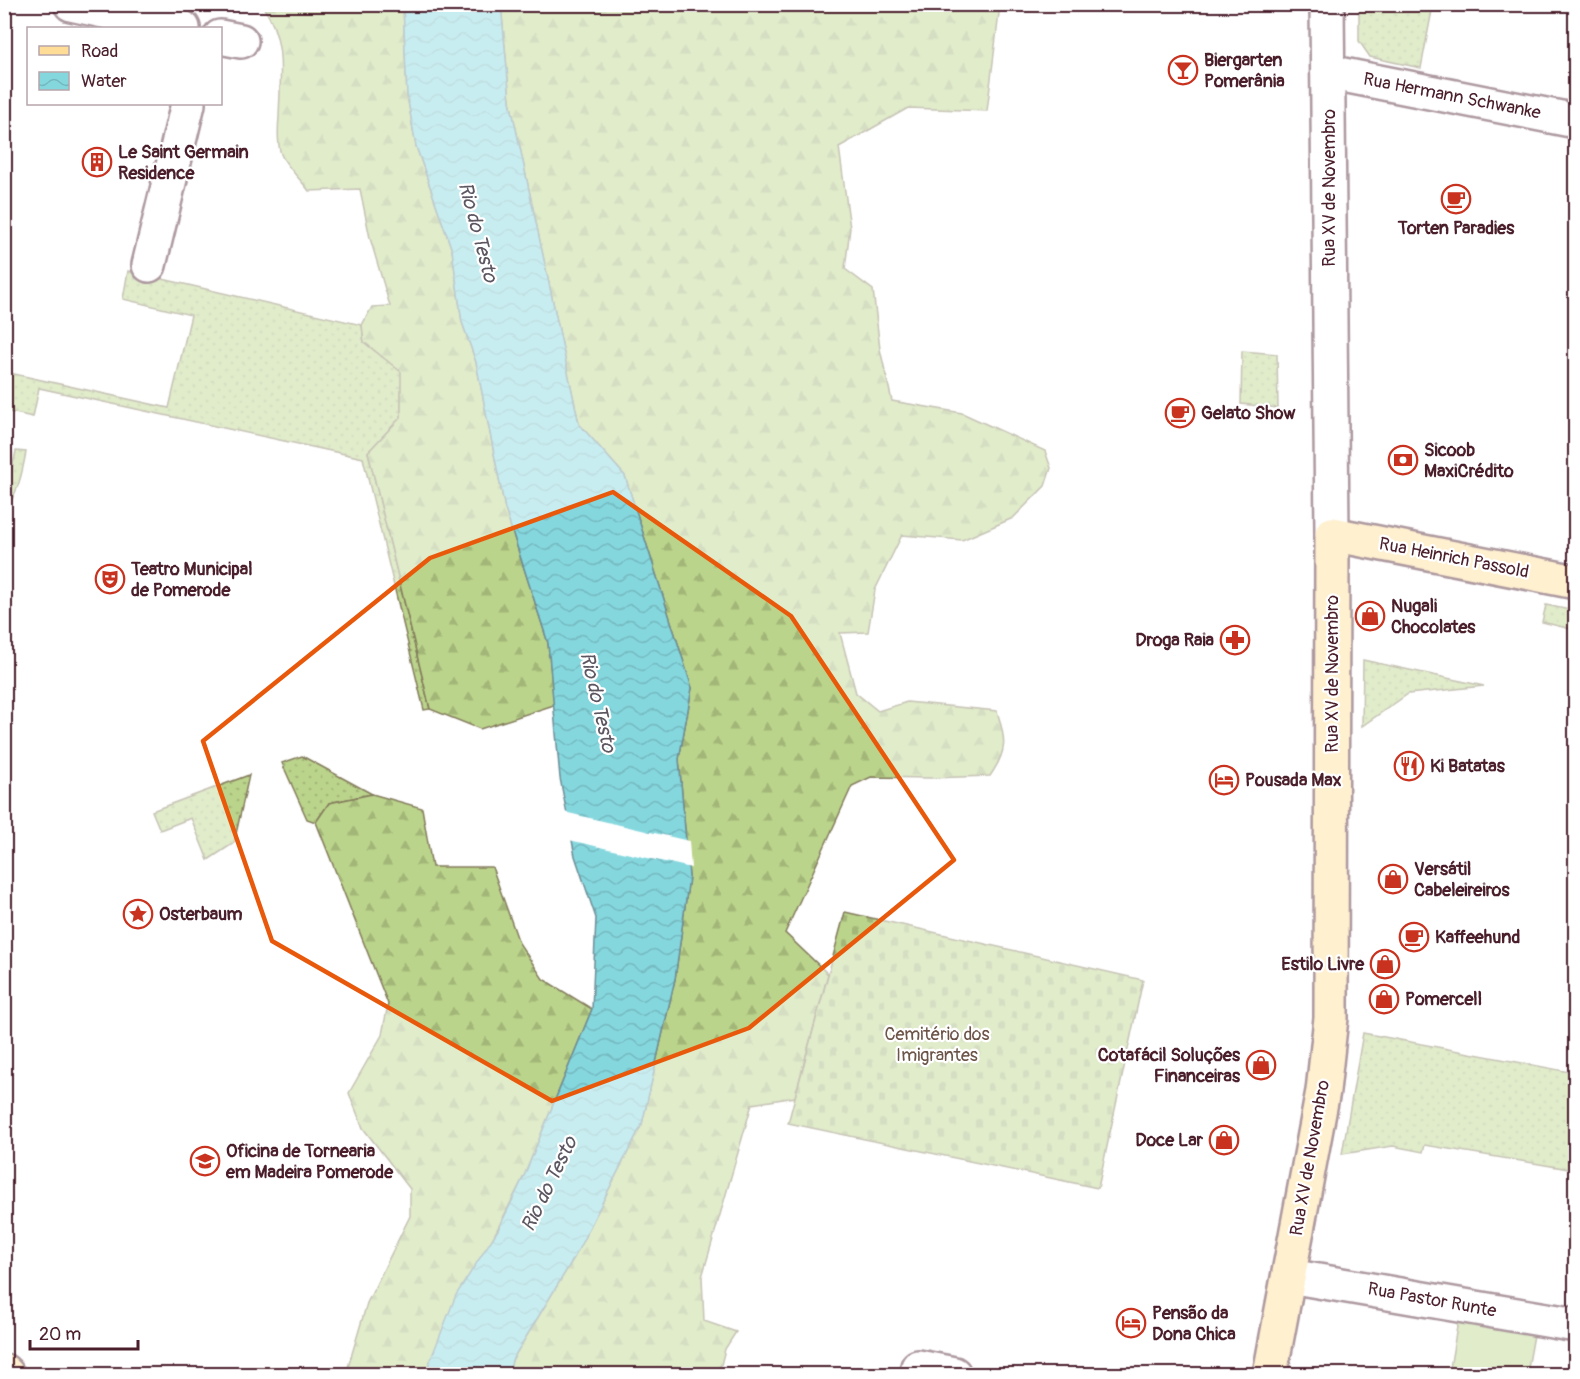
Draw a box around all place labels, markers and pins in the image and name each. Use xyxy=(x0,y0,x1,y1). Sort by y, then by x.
place label: Biergarten Pomerânia xyxy=(1204,49,1285,93)
bar icon: Biergarten Pomerânia xyxy=(1167,54,1199,86)
place label: Le Saint Germain Residence xyxy=(118,141,249,185)
building icon: Le Saint Germain Residence xyxy=(81,146,113,178)
cafe icon: Torten Paradies xyxy=(1440,183,1472,215)
place label: Torten Paradies xyxy=(1397,217,1515,240)
cafe icon: Gelato Show xyxy=(1164,397,1196,429)
place label: Gelato Show xyxy=(1201,402,1296,425)
place label: Sicoob MaxiCrédito xyxy=(1424,439,1514,483)
bank icon: Sicoob MaxiCrédito xyxy=(1387,444,1419,476)
place label: Teatro Municipal de Pomerode xyxy=(130,558,252,602)
theatre icon: Teatro Municipal de Pomerode xyxy=(94,563,126,595)
place label: Nugali Chocolates xyxy=(1391,595,1476,639)
shop icon: Nugali Chocolates xyxy=(1354,600,1386,632)
pharmacy icon: Droga Raia xyxy=(1219,624,1251,656)
place label: Droga Raia xyxy=(1135,629,1215,652)
restaurant icon: Ki Batatas xyxy=(1393,750,1425,782)
place label: Ki Batatas xyxy=(1430,755,1506,778)
hotel icon: Pousada Max xyxy=(1208,764,1240,796)
place label: Pousada Max xyxy=(1245,769,1342,792)
place label: Versátil Cabeleireiros xyxy=(1414,858,1510,902)
shop icon: Versátil Cabeleireiros xyxy=(1377,863,1409,895)
place icon: Osterbaum xyxy=(122,898,154,930)
place label: Osterbaum xyxy=(159,903,242,926)
cafe icon: Kaffeehund xyxy=(1398,921,1430,953)
place label: Kaffeehund xyxy=(1435,926,1520,949)
shop icon: Estilo Livre xyxy=(1369,948,1401,980)
place label: Estilo Livre xyxy=(1281,953,1365,976)
shop icon: Pomercell xyxy=(1368,983,1400,1015)
place label: Pomercell xyxy=(1405,988,1482,1011)
place label: Cotafácil Soluções Financeiras xyxy=(1098,1044,1241,1088)
shop icon: Cotafácil Soluções Financeiras xyxy=(1245,1049,1277,1081)
shop icon: Doce Lar xyxy=(1208,1124,1240,1156)
place label: Doce Lar xyxy=(1135,1129,1204,1152)
place label: Oficina de Tornearia em Madeira Pomerode xyxy=(225,1140,394,1184)
school or university icon: Oficina de Tornearia em Madeira Pomerode xyxy=(189,1145,221,1177)
place label: Pensão da Dona Chica xyxy=(1152,1302,1236,1346)
hotel icon: Pensão da Dona Chica xyxy=(1115,1307,1147,1339)

